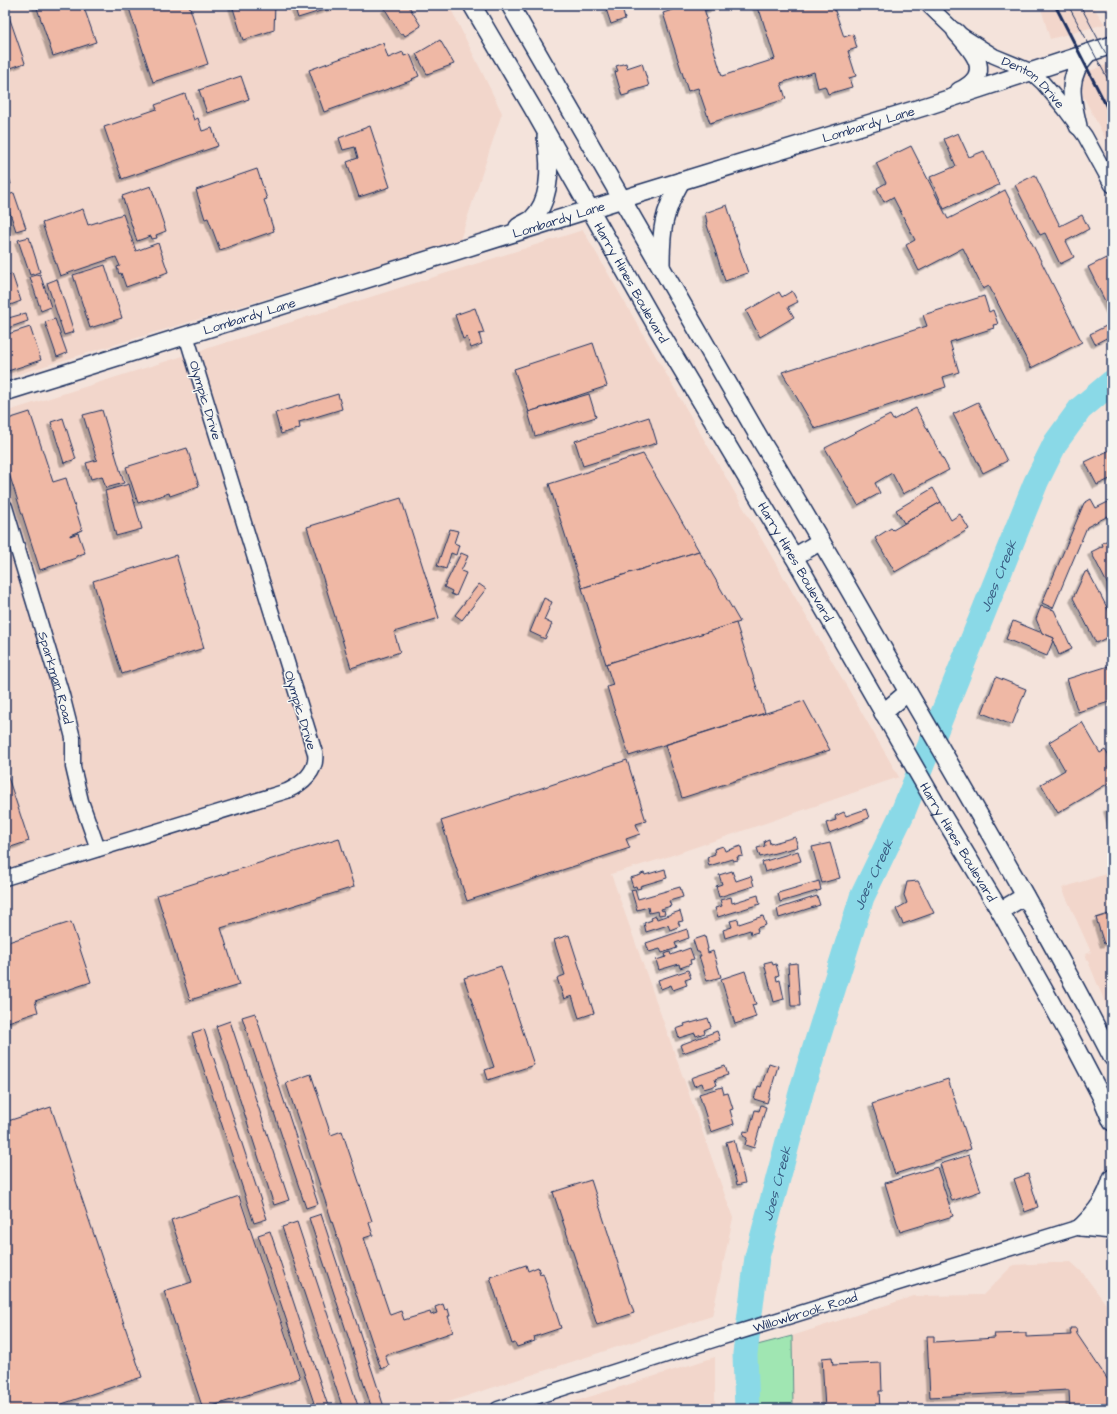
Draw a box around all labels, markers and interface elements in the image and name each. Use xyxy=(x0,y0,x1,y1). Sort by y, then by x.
street label: Denton Drive xyxy=(999,52,1069,113)
street label: Lombardy Lane xyxy=(820,102,917,147)
street label: Lombardy Lane xyxy=(511,197,607,243)
street label: Harry Hines Boulevard xyxy=(589,219,672,347)
street label: Lombardy Lane xyxy=(201,294,298,339)
street label: Olympic Drive xyxy=(183,358,226,442)
street label: Harry Hines Boulevard xyxy=(753,499,837,625)
water label: Joes Creek xyxy=(976,536,1023,615)
street label: Sparkman Road xyxy=(33,629,77,726)
street label: Olympic Drive xyxy=(278,668,321,752)
street label: Harry Hines Boulevard xyxy=(915,779,1000,906)
water label: Joes Creek xyxy=(849,835,900,913)
water label: Joes Creek xyxy=(758,1144,797,1223)
street label: Willowbrook Road xyxy=(751,1288,860,1337)

